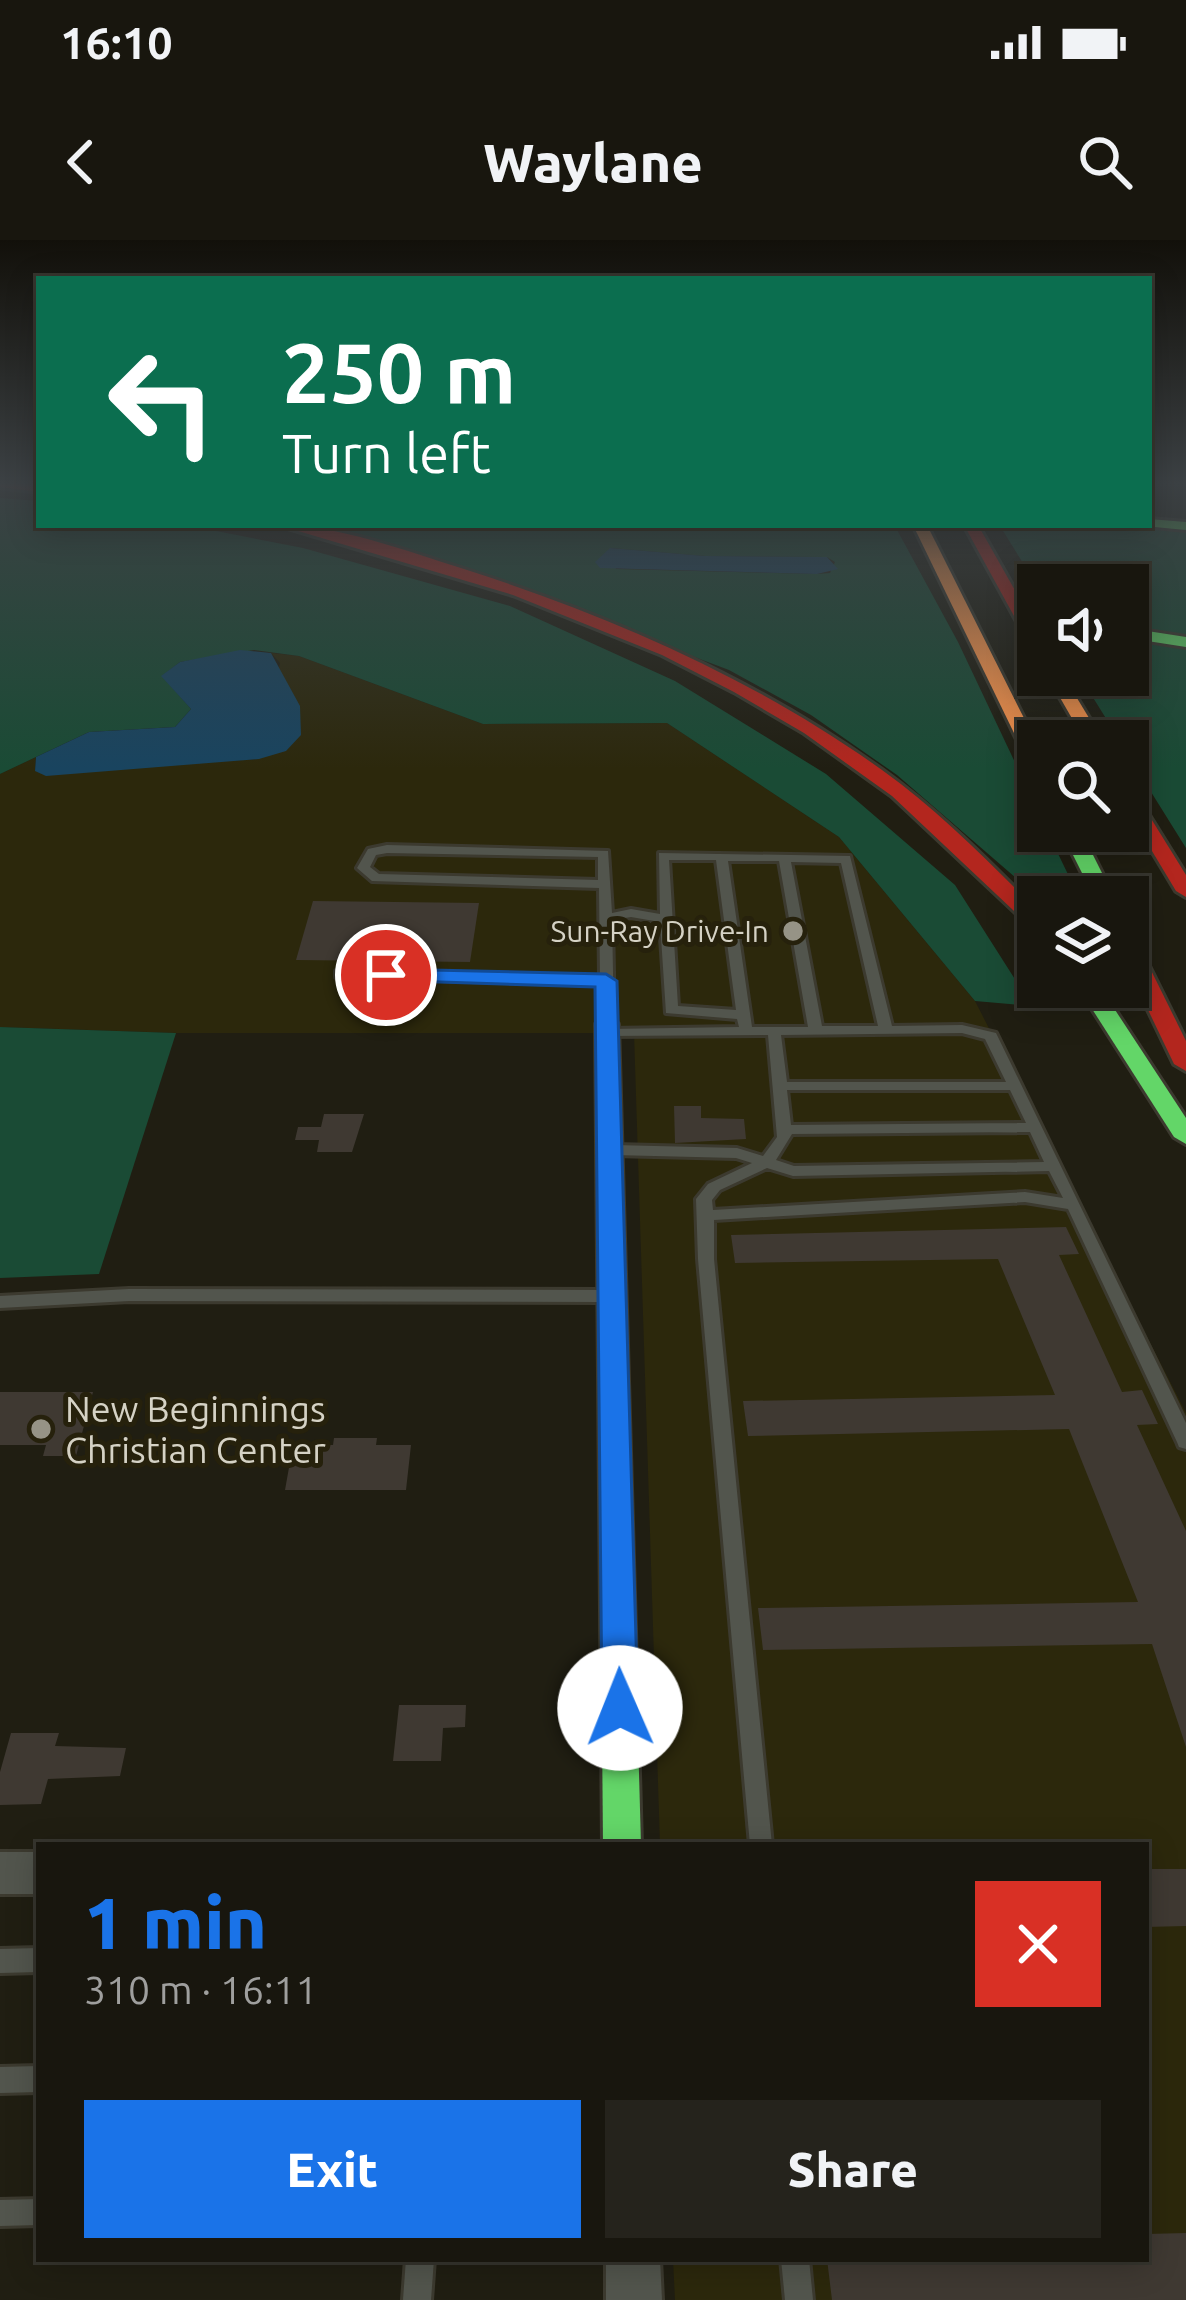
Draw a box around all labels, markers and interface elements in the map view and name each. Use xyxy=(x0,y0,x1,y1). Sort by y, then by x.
text: 16:10 xyxy=(60,17,173,68)
icon: back xyxy=(48,129,114,195)
icon: search xyxy=(1072,129,1138,195)
text: Waylane xyxy=(483,132,703,192)
icon: left xyxy=(84,324,240,480)
text: 250 m xyxy=(282,325,516,419)
text: Turn left xyxy=(282,423,491,483)
map controls xyxy=(1017,564,1149,1008)
button: sound xyxy=(1017,564,1149,696)
button: search xyxy=(1017,720,1149,852)
button: layers xyxy=(1017,876,1149,1008)
place label: Sun-Ray Drive-In xyxy=(551,914,769,948)
marker: Sun-Ray Drive-In xyxy=(780,918,806,944)
pin xyxy=(335,924,437,1026)
icon: arrive xyxy=(353,942,419,1008)
place label: New Beginnings Christian Center xyxy=(65,1388,326,1470)
marker: New Beginnings Christian Center xyxy=(28,1416,54,1442)
position arrow xyxy=(557,1645,683,1771)
button: close xyxy=(975,1881,1101,2007)
text: 1 min xyxy=(84,1882,267,1963)
text: 310 m · 16:11 xyxy=(84,1968,318,2011)
button: Exit xyxy=(84,2100,581,2238)
button: Share xyxy=(605,2100,1101,2238)

